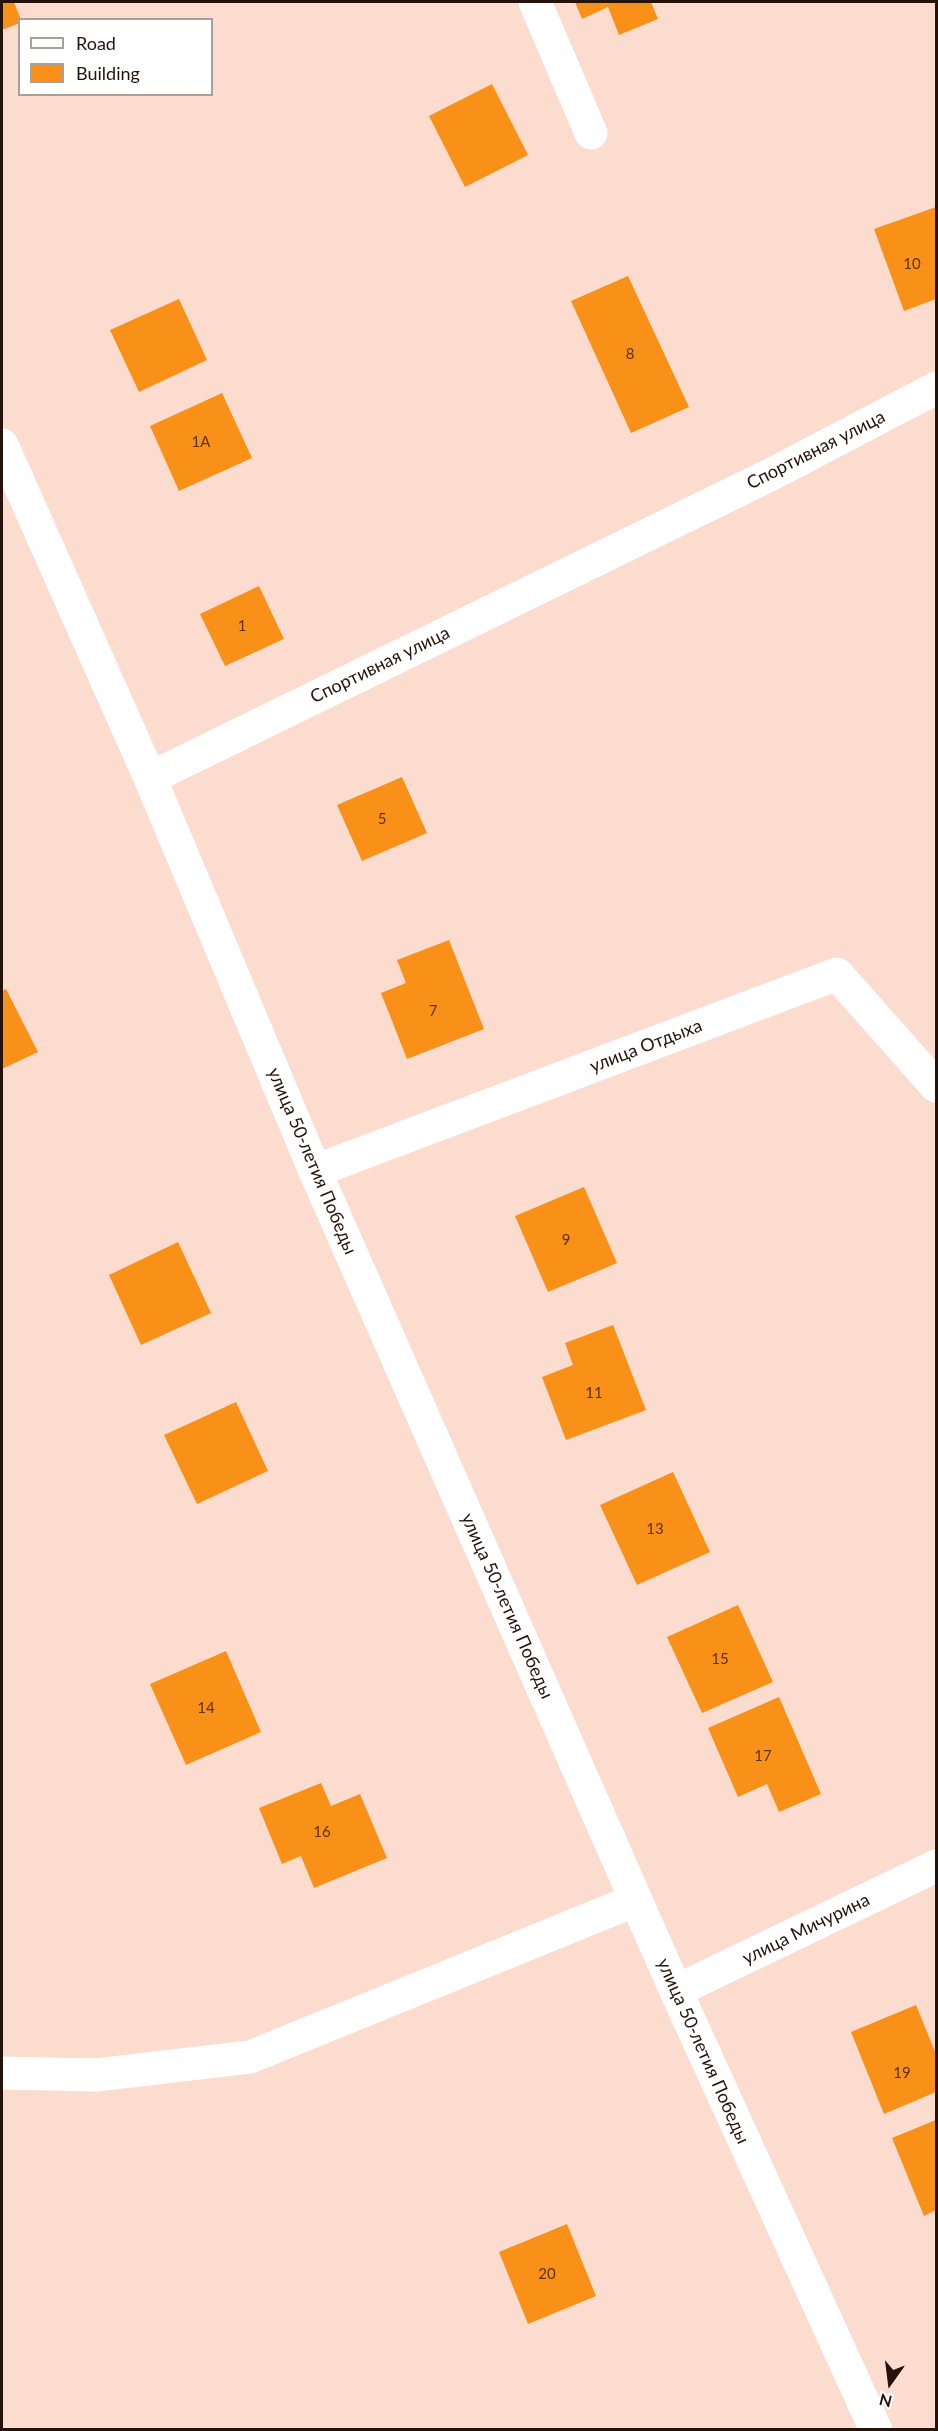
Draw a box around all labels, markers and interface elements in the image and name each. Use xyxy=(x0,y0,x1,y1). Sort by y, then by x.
legend xyxy=(18,18,213,96)
text: Road xyxy=(76,32,116,54)
text: Building xyxy=(76,62,140,84)
house number: 10 xyxy=(903,255,921,273)
house number: 8 xyxy=(626,345,634,363)
street label: Спортивная улица xyxy=(743,406,889,494)
house number: 1А xyxy=(192,433,210,451)
house number: 1 xyxy=(238,617,246,635)
street label: Спортивная улица xyxy=(307,622,453,708)
house number: 5 xyxy=(378,810,386,828)
house number: 7 xyxy=(429,1002,437,1020)
street label: улица Отдыха xyxy=(587,1015,705,1077)
street label: улица 50-летия Победы xyxy=(263,1064,361,1258)
house number: 9 xyxy=(562,1231,570,1249)
house number: 11 xyxy=(585,1384,603,1402)
street label: улица 50-летия Победы xyxy=(456,1510,558,1702)
house number: 13 xyxy=(646,1520,664,1538)
house number: 15 xyxy=(711,1650,729,1668)
house number: 14 xyxy=(197,1699,215,1717)
house number: 17 xyxy=(754,1747,772,1765)
house number: 16 xyxy=(313,1823,331,1841)
street label: улица Мичурина xyxy=(739,1889,873,1969)
street label: улица 50-летия Победы xyxy=(652,1955,754,2147)
house number: 19 xyxy=(893,2064,911,2082)
house number: 20 xyxy=(538,2265,556,2283)
north arrow xyxy=(860,2353,920,2413)
text: N xyxy=(877,2390,894,2412)

